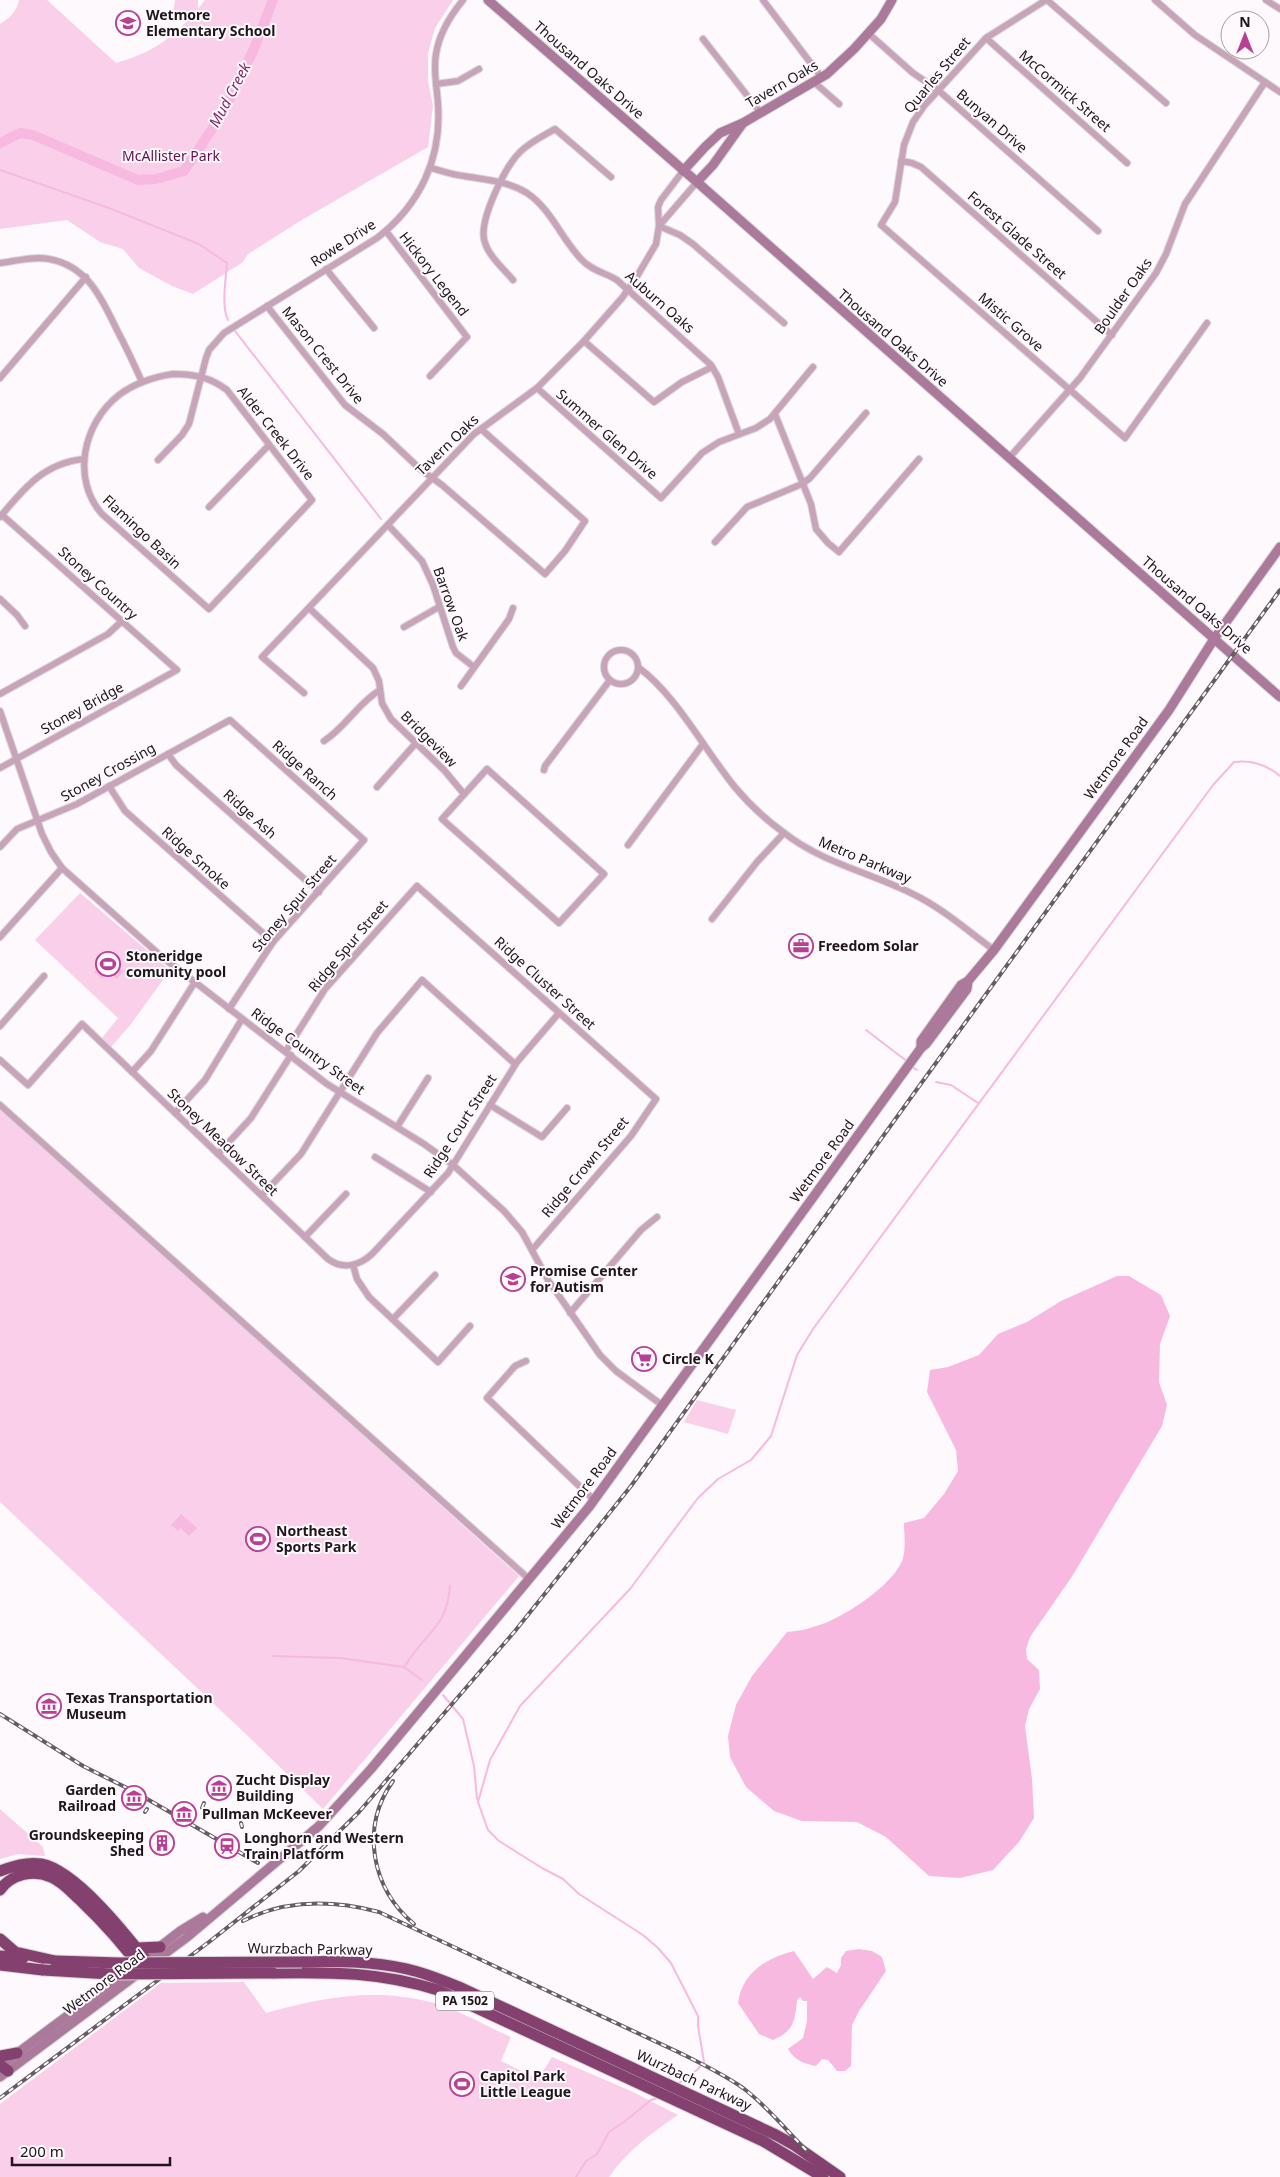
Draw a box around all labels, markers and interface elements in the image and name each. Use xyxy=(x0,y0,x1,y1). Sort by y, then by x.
place label: Wetmore Elementary School xyxy=(146,5,276,40)
school or university icon: Wetmore Elementary School xyxy=(115,10,141,36)
north arrow xyxy=(1220,10,1270,60)
text: N xyxy=(1239,12,1251,31)
street label: Thousand Oaks Drive xyxy=(530,16,649,123)
street label: Quarles Street xyxy=(899,33,974,117)
street label: McCormick Street xyxy=(1015,45,1115,136)
street label: Tavern Oaks xyxy=(742,55,822,112)
water label: Mud Creek xyxy=(204,58,255,130)
street label: Bunyan Drive xyxy=(953,84,1032,157)
park label: McAllister Park xyxy=(122,146,220,165)
street label: Forest Glade Street xyxy=(964,186,1071,283)
street label: Rowe Drive xyxy=(306,214,379,271)
street label: Hickory Legend xyxy=(395,228,473,320)
street label: Boulder Oaks xyxy=(1089,254,1156,338)
street label: Auburn Oaks xyxy=(622,266,699,337)
street label: Thousand Oaks Drive xyxy=(834,284,953,391)
street label: Mistic Grove xyxy=(975,288,1048,355)
street label: Mason Crest Drive xyxy=(278,302,369,407)
street label: Alder Creek Drive xyxy=(234,382,319,484)
street label: Summer Glen Drive xyxy=(553,384,662,483)
street label: Tavern Oaks xyxy=(411,410,482,479)
street label: Flamingo Basin xyxy=(99,490,186,573)
street label: Stoney Country xyxy=(55,542,143,624)
street label: Thousand Oaks Drive xyxy=(1138,551,1257,658)
street label: Barrow Oak xyxy=(429,564,474,644)
street label: Stoney Bridge xyxy=(37,677,127,738)
street label: Bridgeview xyxy=(397,706,462,771)
street label: Wetmore Road xyxy=(1079,713,1152,803)
street label: Ridge Ranch xyxy=(269,735,342,804)
street label: Stoney Crossing xyxy=(57,738,158,805)
street label: Ridge Ash xyxy=(220,785,281,843)
street label: Ridge Smoke xyxy=(158,822,235,893)
street label: Metro Parkway xyxy=(816,831,915,888)
street label: Stoney Spur Street xyxy=(247,850,340,955)
street label: Ridge Spur Street xyxy=(304,896,392,996)
street label: Ridge Cluster Street xyxy=(491,932,600,1033)
office icon: Freedom Solar xyxy=(788,933,814,959)
place label: Freedom Solar xyxy=(818,936,919,955)
place label: Stoneridge comunity pool xyxy=(126,946,226,981)
sports icon: Stoneridge comunity pool xyxy=(95,951,121,977)
street label: Ridge Country Street xyxy=(248,1003,369,1098)
street label: Ridge Court Street xyxy=(419,1070,500,1181)
street label: Stoney Meadow Street xyxy=(164,1084,283,1200)
street label: Ridge Crown Street xyxy=(537,1112,632,1221)
street label: Wetmore Road xyxy=(785,1116,858,1206)
place label: Promise Center for Autism xyxy=(530,1261,638,1296)
school or university icon: Promise Center for Autism xyxy=(500,1266,526,1292)
supermarket icon: Circle K xyxy=(631,1346,657,1372)
place label: Circle K xyxy=(662,1349,715,1368)
street label: Wetmore Road xyxy=(547,1443,621,1533)
place label: Northeast Sports Park xyxy=(276,1521,357,1556)
sports icon: Northeast Sports Park xyxy=(245,1526,271,1552)
place label: Texas Transportation Museum xyxy=(66,1688,213,1723)
museum icon: Texas Transportation Museum xyxy=(36,1693,62,1719)
place label: Zucht Display Building xyxy=(236,1770,330,1805)
museum icon: Zucht Display Building xyxy=(206,1775,232,1801)
place label: Garden Railroad xyxy=(58,1780,116,1815)
museum icon: Garden Railroad xyxy=(121,1785,147,1811)
museum icon: Pullman McKeever xyxy=(171,1801,197,1827)
place label: Pullman McKeever xyxy=(202,1804,332,1823)
place label: Groundskeeping Shed xyxy=(29,1825,144,1860)
place label: Longhorn and Western Train Platform xyxy=(244,1828,404,1863)
building icon: Groundskeeping Shed xyxy=(149,1830,175,1856)
station icon: Longhorn and Western Train Platform xyxy=(214,1833,240,1859)
street label: Wurzbach Parkway xyxy=(247,1938,373,1959)
street label: Wetmore Road xyxy=(59,1945,149,2019)
road number: PA 1502 xyxy=(436,1992,494,2010)
street label: Wurzbach Parkway xyxy=(634,2045,756,2115)
place label: Capitol Park Little League xyxy=(480,2066,571,2101)
sports icon: Capitol Park Little League xyxy=(449,2071,475,2097)
scale bar xyxy=(12,2134,170,2166)
text: 200 m xyxy=(20,2141,64,2161)

